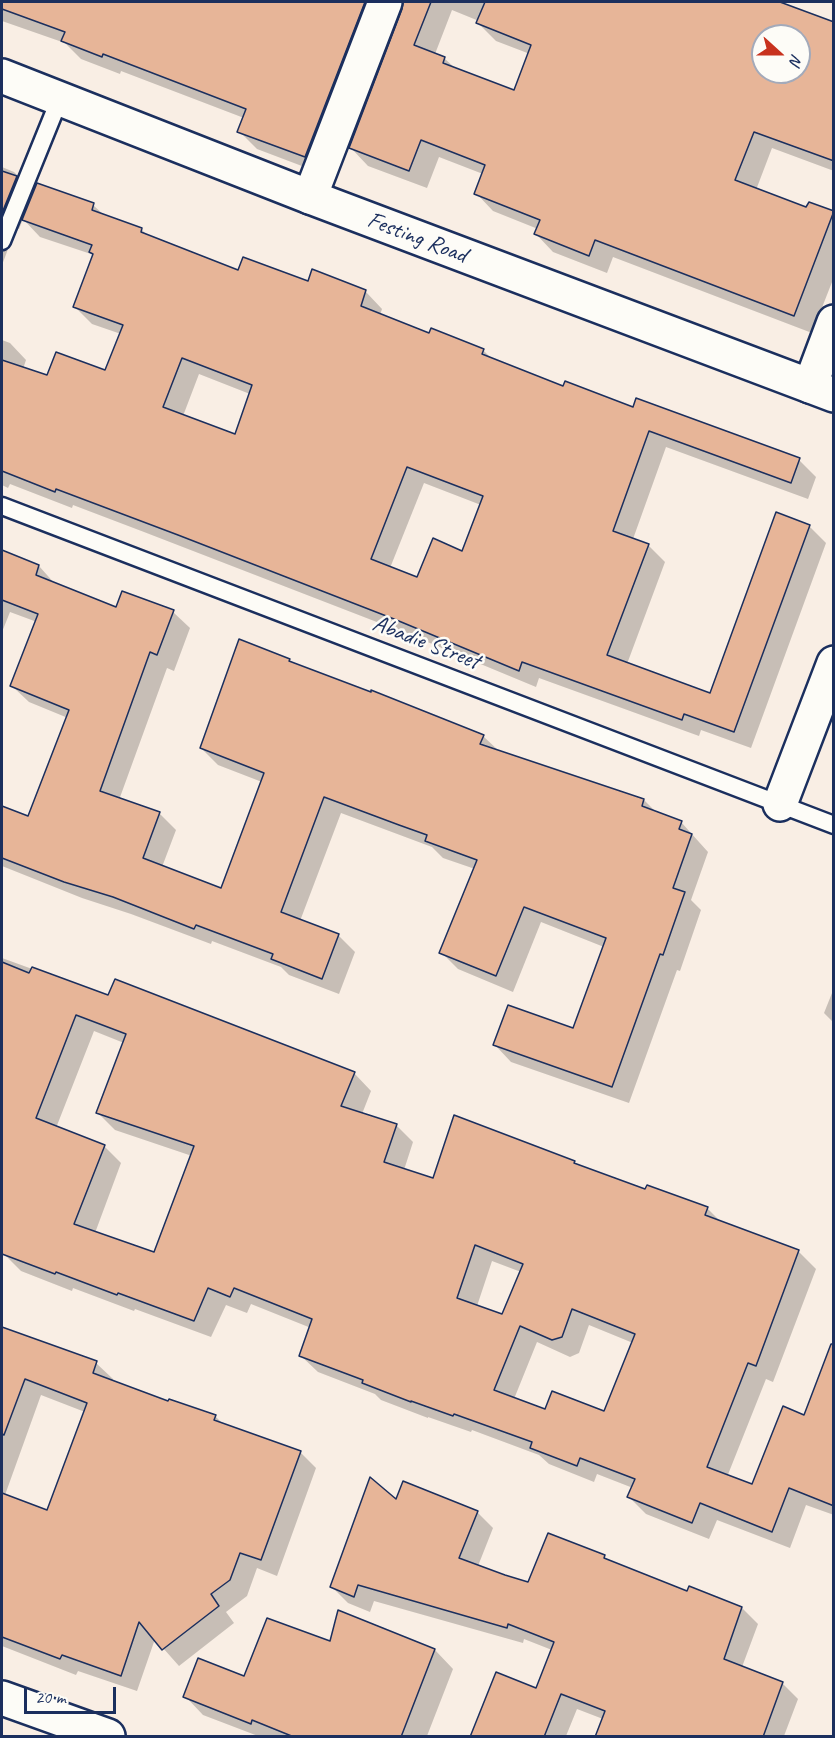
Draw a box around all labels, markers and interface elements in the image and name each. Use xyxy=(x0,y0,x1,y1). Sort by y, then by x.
north arrow xyxy=(751,24,811,84)
text: N xyxy=(785,52,807,68)
street label: Festing Road xyxy=(363,206,471,270)
street label: Abadie Street xyxy=(368,609,484,677)
scale bar xyxy=(27,1675,118,1713)
text: 20 m xyxy=(35,1686,66,1708)

